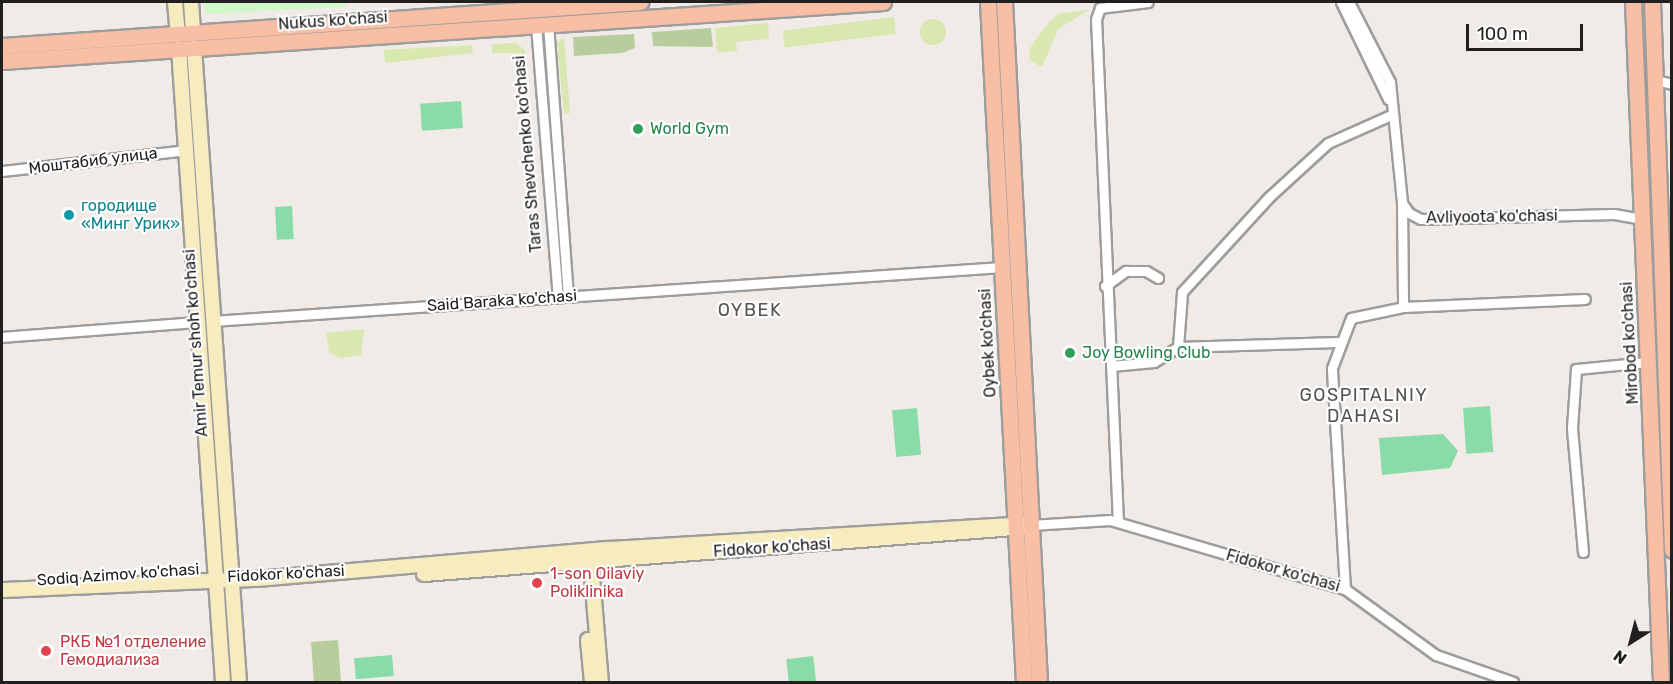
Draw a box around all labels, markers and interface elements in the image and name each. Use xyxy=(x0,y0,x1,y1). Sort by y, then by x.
street label: Nukus ko'chasi xyxy=(278,8,388,34)
scale bar xyxy=(1469,12,1586,50)
text: 100 m xyxy=(1477,23,1528,45)
street label: Taras Shevchenko ko'chasi xyxy=(510,55,546,253)
place label: World Gym xyxy=(650,119,729,139)
marker: World Gym xyxy=(631,122,645,136)
street label: Моштабиб улица xyxy=(27,144,159,178)
place label: городище «Минг Урик» xyxy=(81,196,180,234)
street label: Avliyoota ko'chasi xyxy=(1426,206,1558,228)
marker: городище «Минг Урик» xyxy=(62,208,76,222)
street label: Amir Temur shoh ko'chasi xyxy=(180,248,212,438)
street label: Mirobod ko'chasi xyxy=(1617,281,1643,405)
street label: Said Baraka ko'chasi xyxy=(426,286,578,316)
street label: Oybek ko'chasi xyxy=(976,288,1000,398)
district label: OYBEK xyxy=(718,299,782,321)
place label: Joy Bowling Club xyxy=(1082,343,1211,363)
marker: Joy Bowling Club xyxy=(1063,346,1077,360)
district label: GOSPITALNIY DAHASI xyxy=(1300,385,1428,428)
street label: Fidokor ko'chasi xyxy=(712,534,832,562)
street label: Fidokor ko'chasi xyxy=(1224,546,1342,596)
street label: Sodiq Azimov ko'chasi xyxy=(36,560,200,590)
street label: Fidokor ko'chasi xyxy=(227,561,345,587)
place label: 1-son Oilaviy Poliklinika xyxy=(550,564,644,602)
marker: 1-son Oilaviy Poliklinika xyxy=(528,574,546,592)
north arrow xyxy=(1601,612,1661,672)
place label: РКБ №1 отделение Гемодиализа xyxy=(60,632,207,670)
marker: РКБ №1 отделение Гемодиализа xyxy=(37,642,55,660)
text: N xyxy=(1610,646,1630,668)

